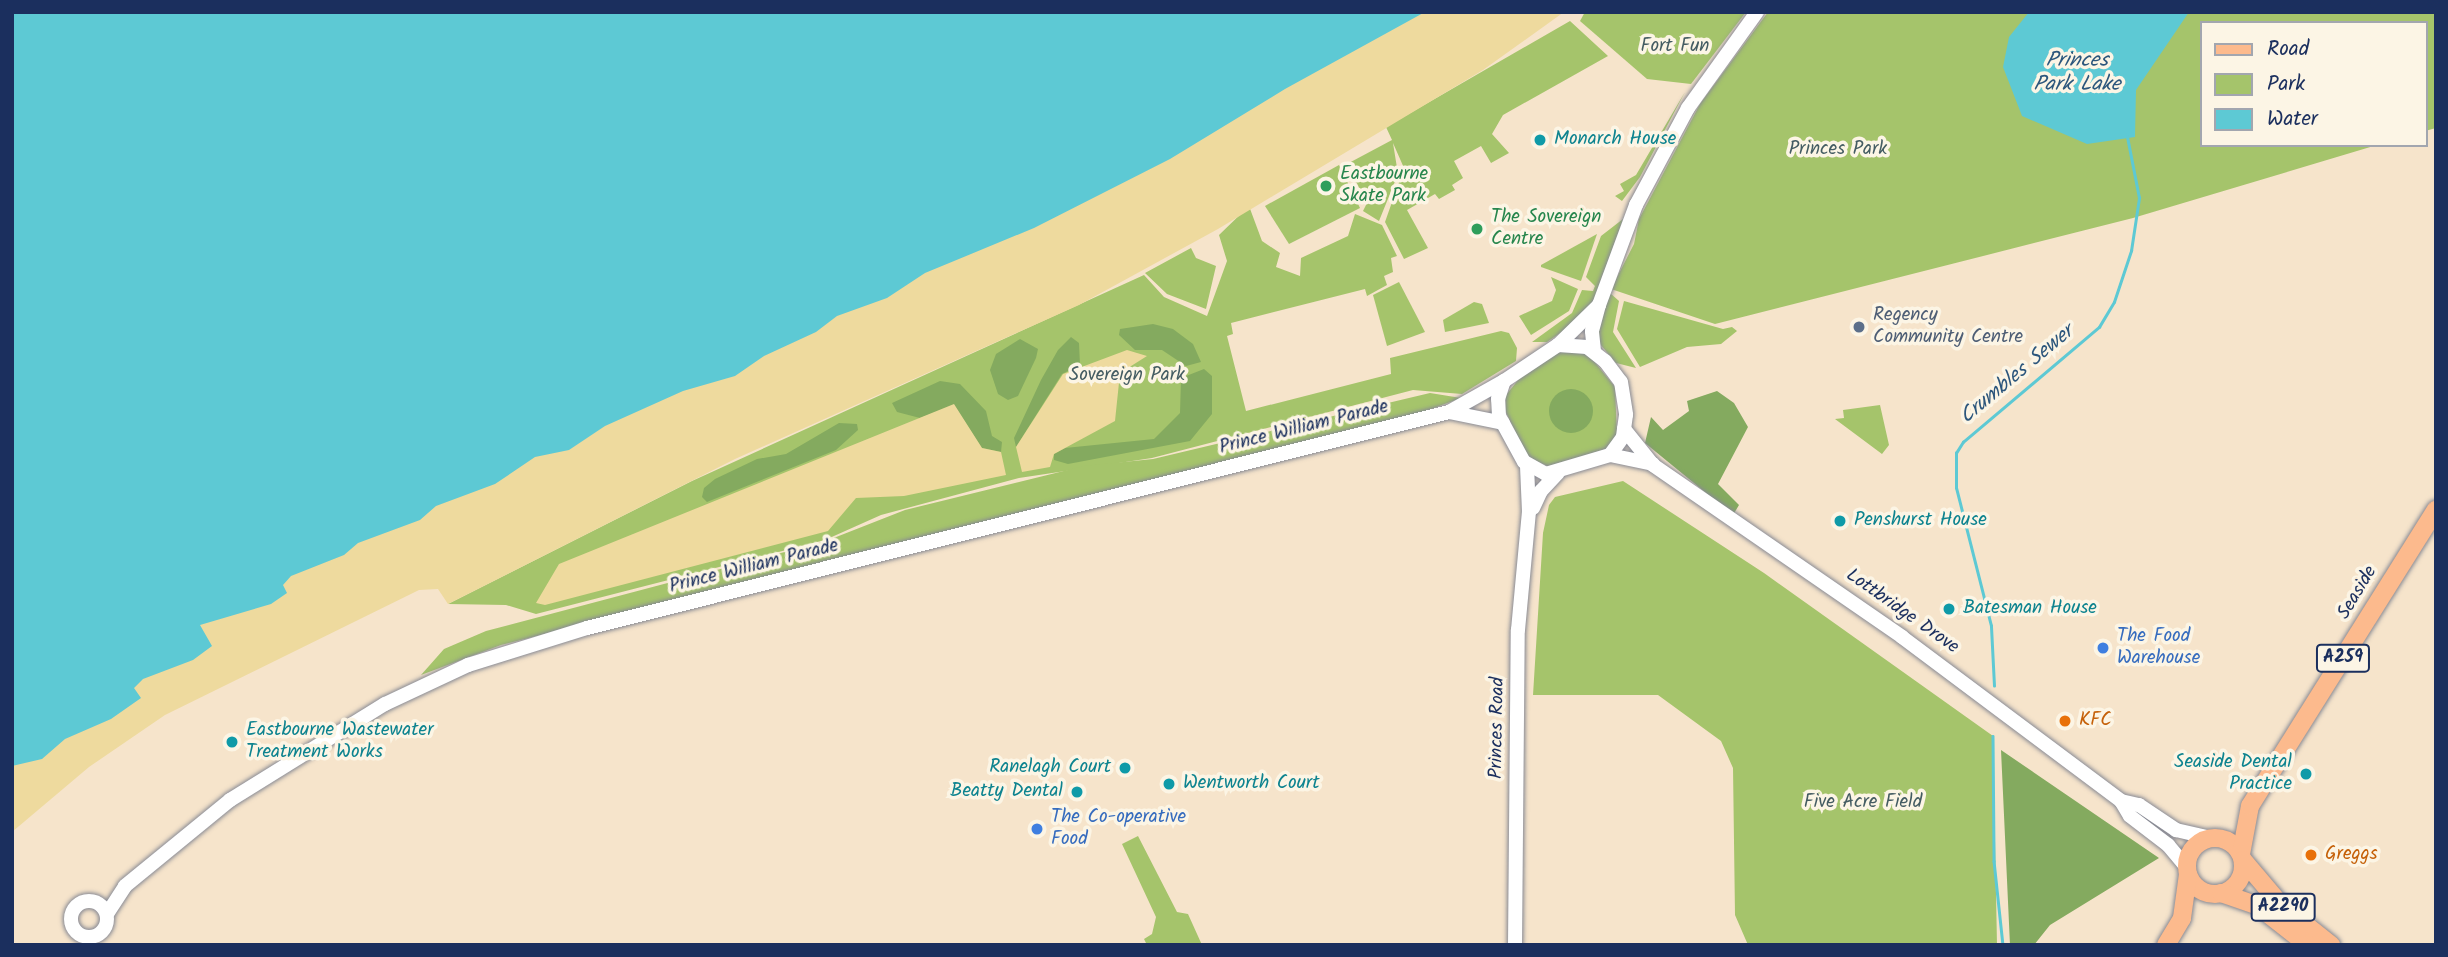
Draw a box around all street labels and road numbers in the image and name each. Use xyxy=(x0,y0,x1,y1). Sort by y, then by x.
street label: Prince William Parade xyxy=(1217,396,1391,460)
street label: Prince William Parade xyxy=(667,535,841,599)
street label: Seaside xyxy=(2333,562,2383,624)
street label: Lottbridge Drove xyxy=(1841,565,1963,659)
road number: A259 xyxy=(2315,644,2371,672)
street label: Princes Road xyxy=(1486,677,1510,779)
road number: A2290 xyxy=(2250,893,2316,922)

